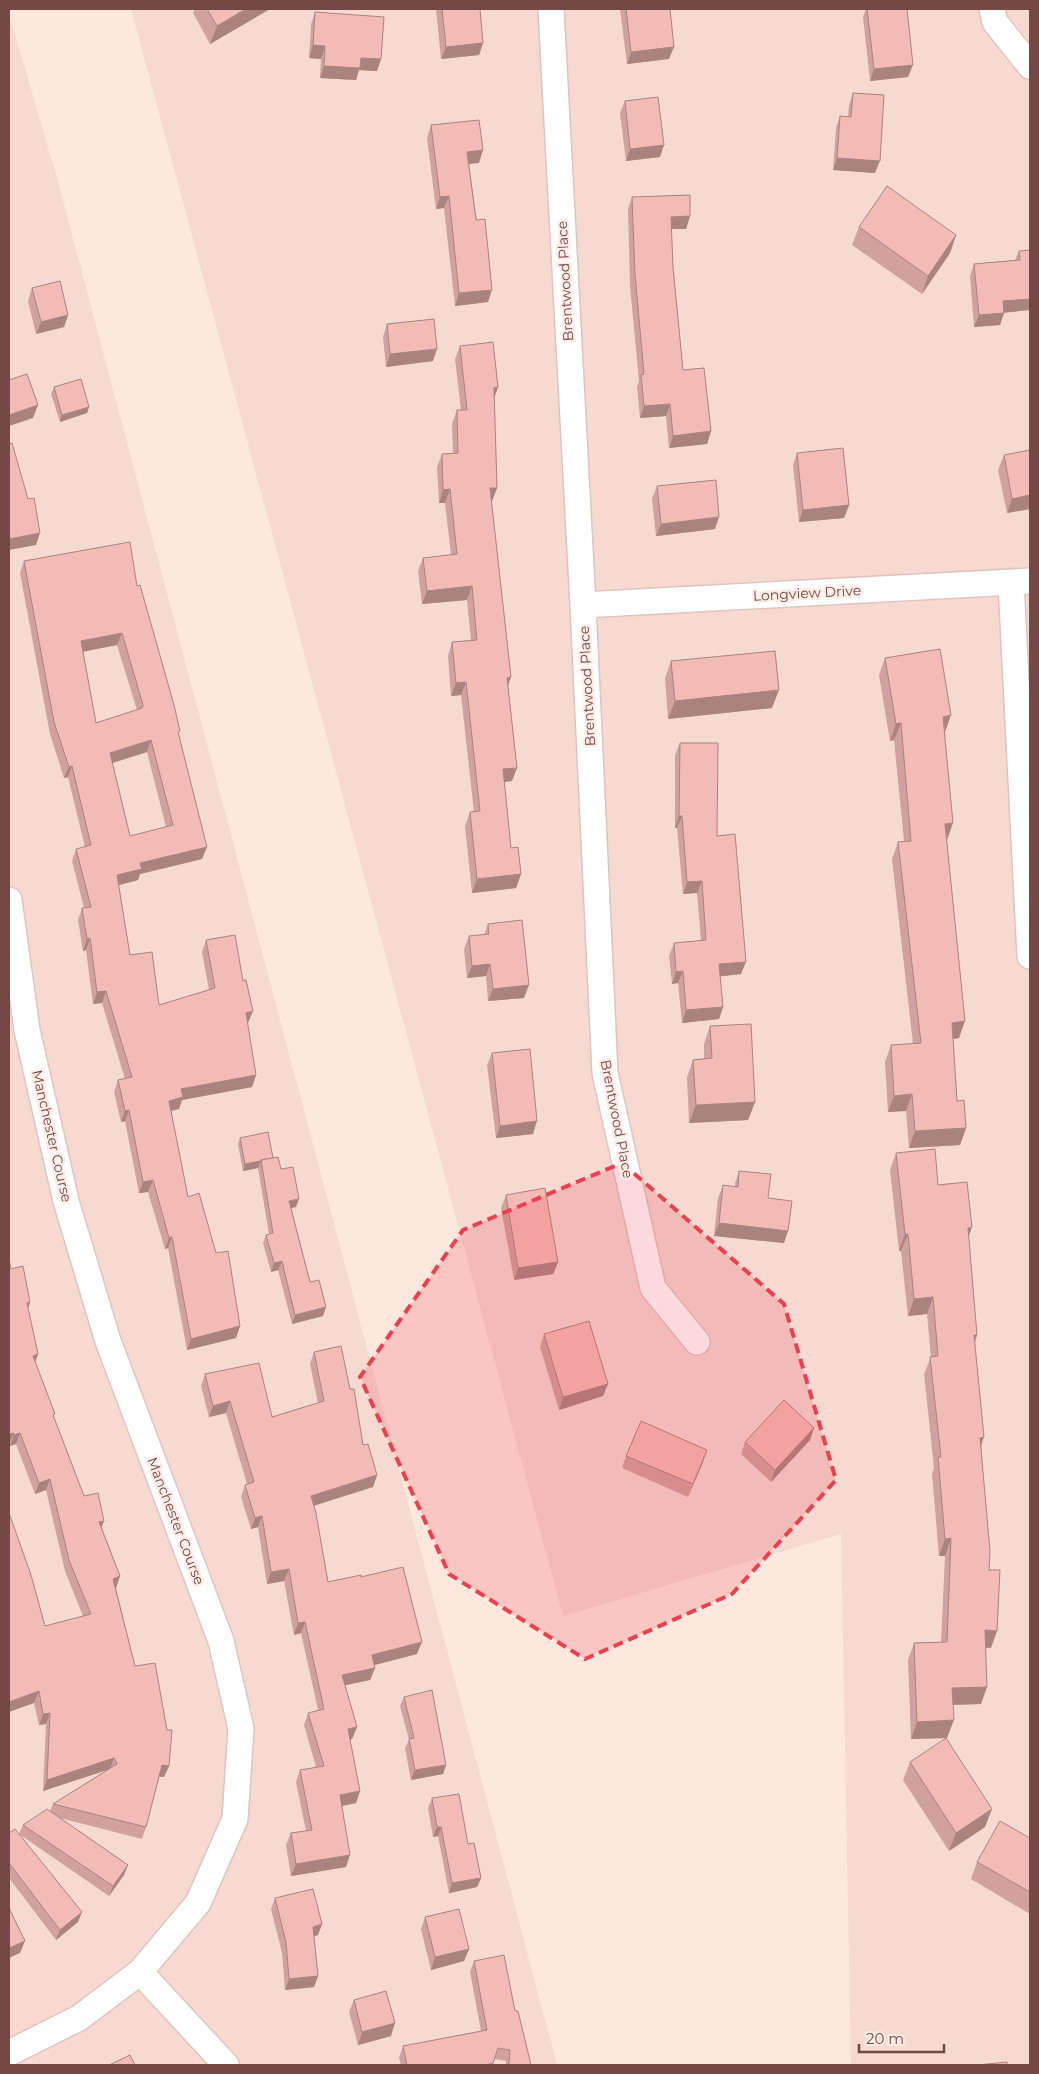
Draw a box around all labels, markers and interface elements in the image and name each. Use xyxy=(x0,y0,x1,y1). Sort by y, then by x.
street label: Brentwood Place xyxy=(553,220,577,342)
street label: Longview Drive xyxy=(752,581,862,605)
street label: Brentwood Place xyxy=(575,625,599,747)
street label: Brentwood Place xyxy=(597,1058,637,1180)
street label: Manchester Course xyxy=(28,1068,76,1204)
street label: Manchester Course xyxy=(143,1455,209,1587)
scale bar xyxy=(859,2022,944,2054)
text: 20 m xyxy=(866,2029,904,2048)

